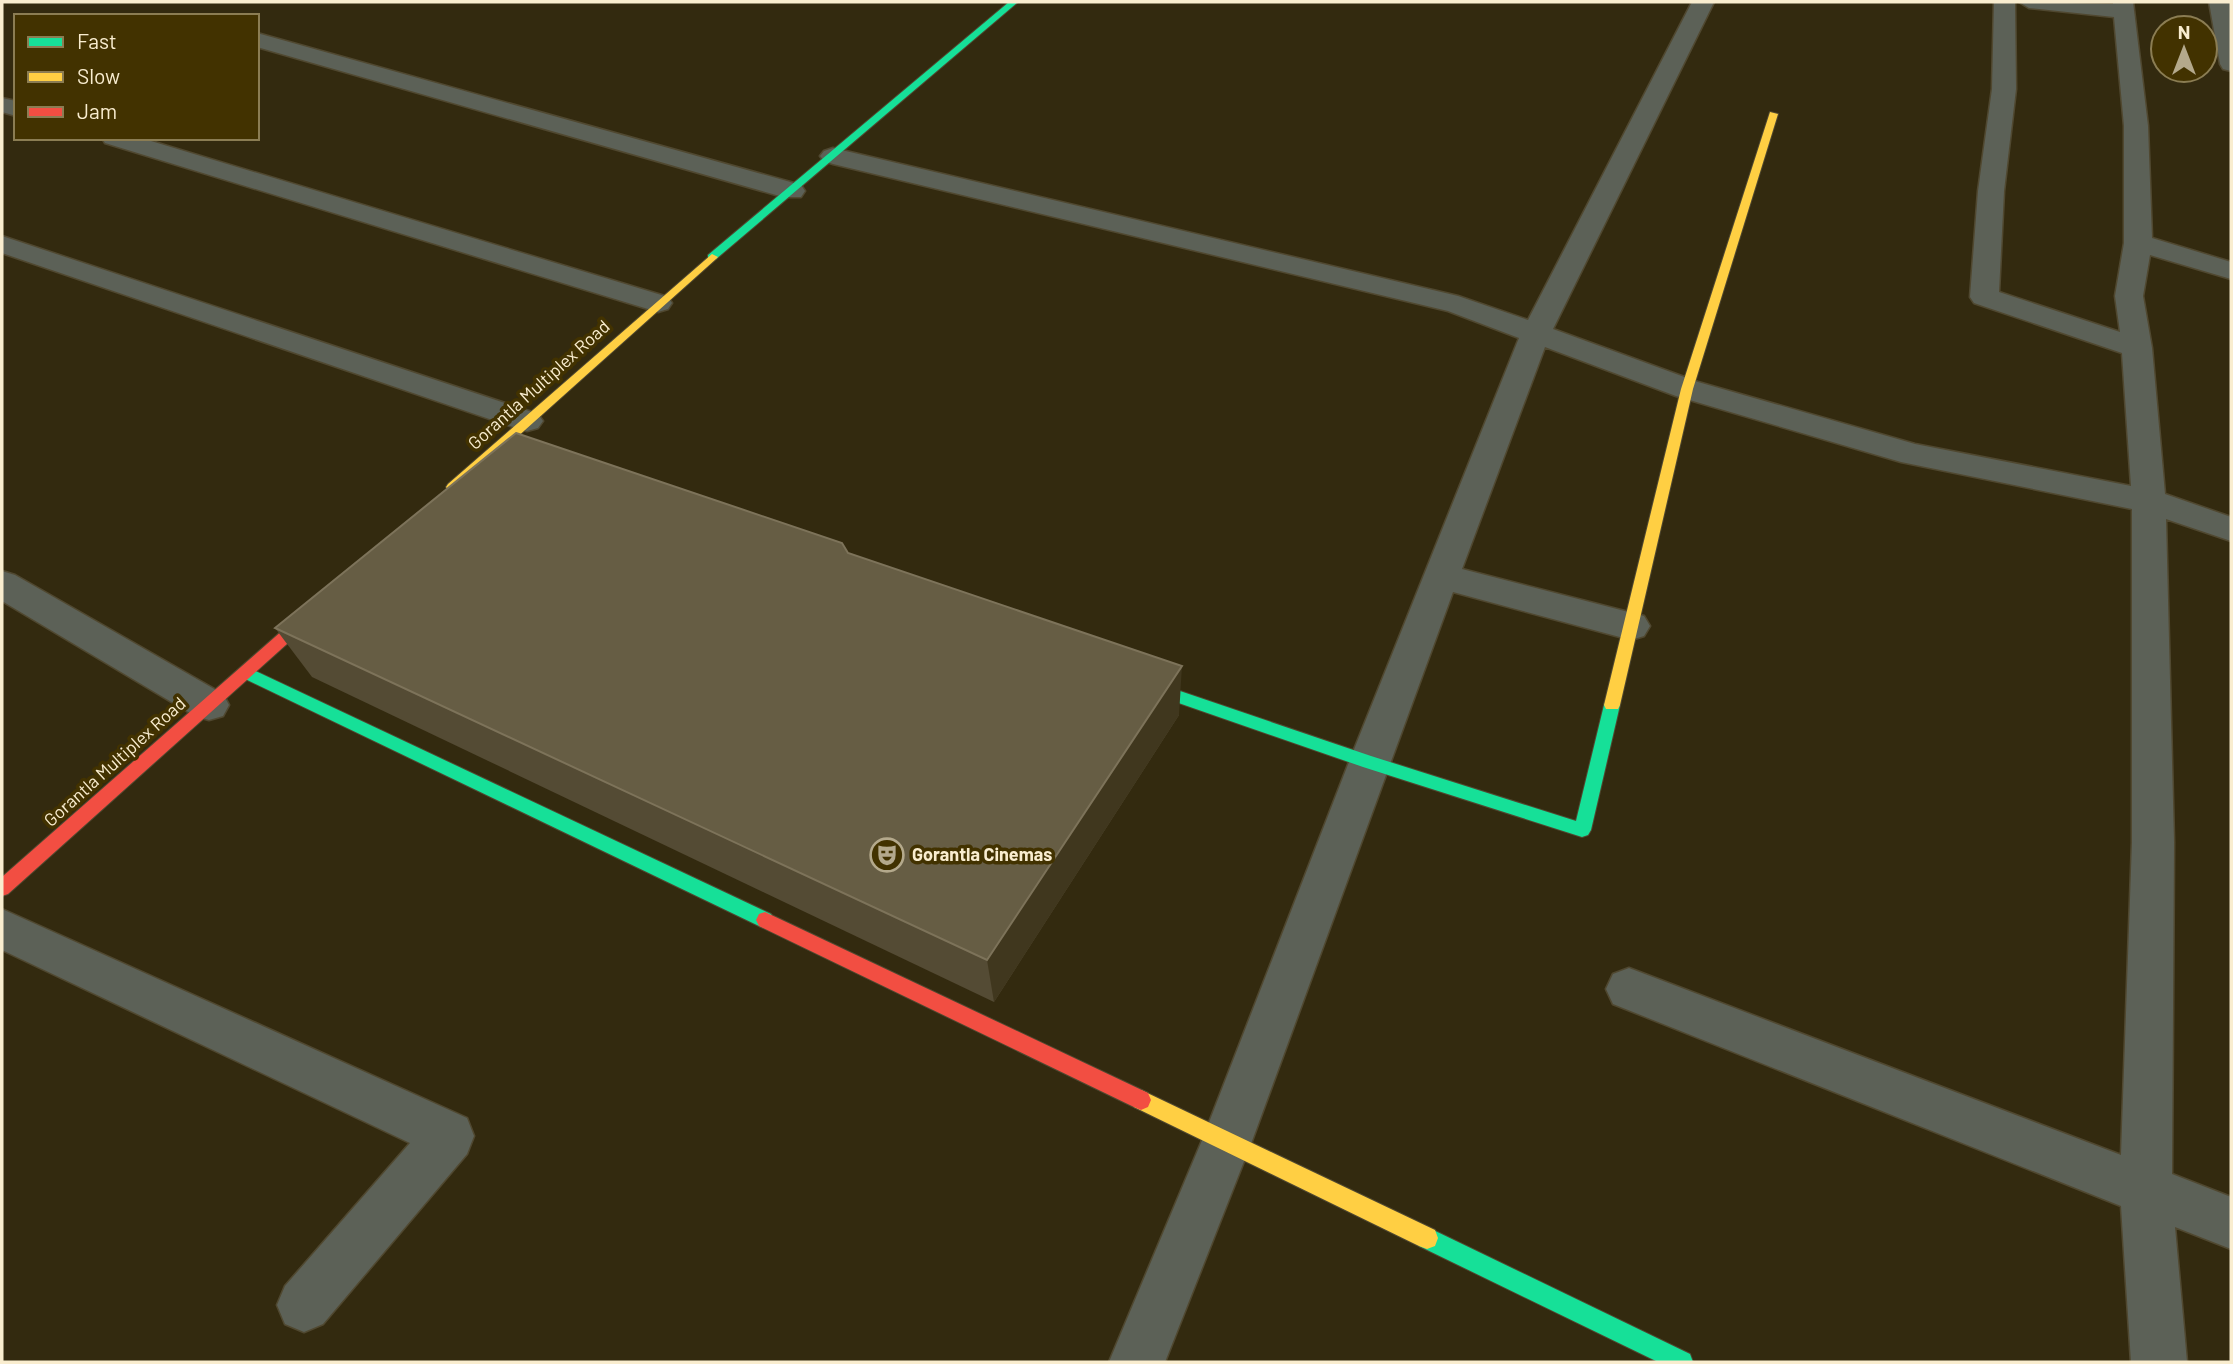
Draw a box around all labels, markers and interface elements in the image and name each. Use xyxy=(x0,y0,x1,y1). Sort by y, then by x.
legend xyxy=(14,14,259,140)
north arrow xyxy=(2149,14,2219,84)
text: N xyxy=(2178,20,2190,43)
text: Fast xyxy=(77,28,117,53)
text: Slow xyxy=(77,63,120,88)
text: Jam xyxy=(77,98,117,123)
street label: Gorantla Multiplex Road xyxy=(463,315,614,454)
street label: Gorantla Multiplex Road xyxy=(39,692,190,831)
theatre icon: Gorantla Cinemas xyxy=(868,836,906,874)
place label: Gorantla Cinemas xyxy=(912,843,1052,865)

